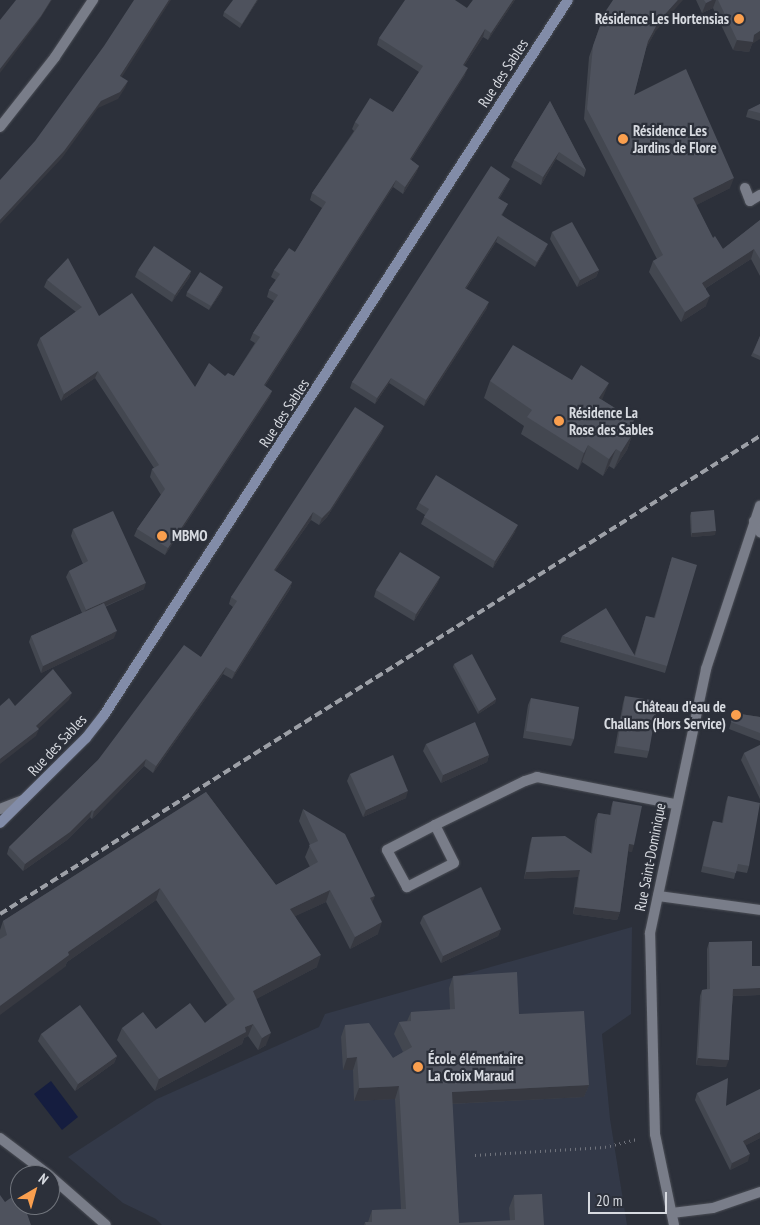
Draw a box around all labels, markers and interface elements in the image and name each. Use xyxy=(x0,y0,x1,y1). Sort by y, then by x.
place label: Résidence Les Hortensias xyxy=(595,10,729,28)
marker: Résidence Les Hortensias xyxy=(733,13,745,25)
street label: Rue des Sables xyxy=(474,36,532,110)
place label: Résidence Les Jardins de Flore xyxy=(633,121,717,156)
marker: Résidence Les Jardins de Flore xyxy=(617,133,629,145)
street label: Rue des Sables xyxy=(255,376,313,450)
place label: Résidence La Rose des Sables xyxy=(569,403,654,438)
marker: Résidence La Rose des Sables xyxy=(553,415,565,427)
place label: MBMO xyxy=(172,527,208,545)
marker: MBMO xyxy=(156,530,168,542)
place label: Château d'eau de Challans (Hors Service) xyxy=(604,697,726,732)
marker: Château d'eau de Challans (Hors Service) xyxy=(730,709,742,721)
street label: Rue des Sables xyxy=(24,710,90,780)
street label: Rue Saint-Dominique xyxy=(631,801,669,913)
place label: École élémentaire La Croix Maraud xyxy=(428,1049,524,1084)
marker: École élémentaire La Croix Maraud xyxy=(412,1061,424,1073)
north arrow xyxy=(10,1165,60,1215)
text: N xyxy=(35,1170,52,1188)
scale bar xyxy=(590,1182,669,1214)
text: 20 m xyxy=(596,1191,622,1210)

